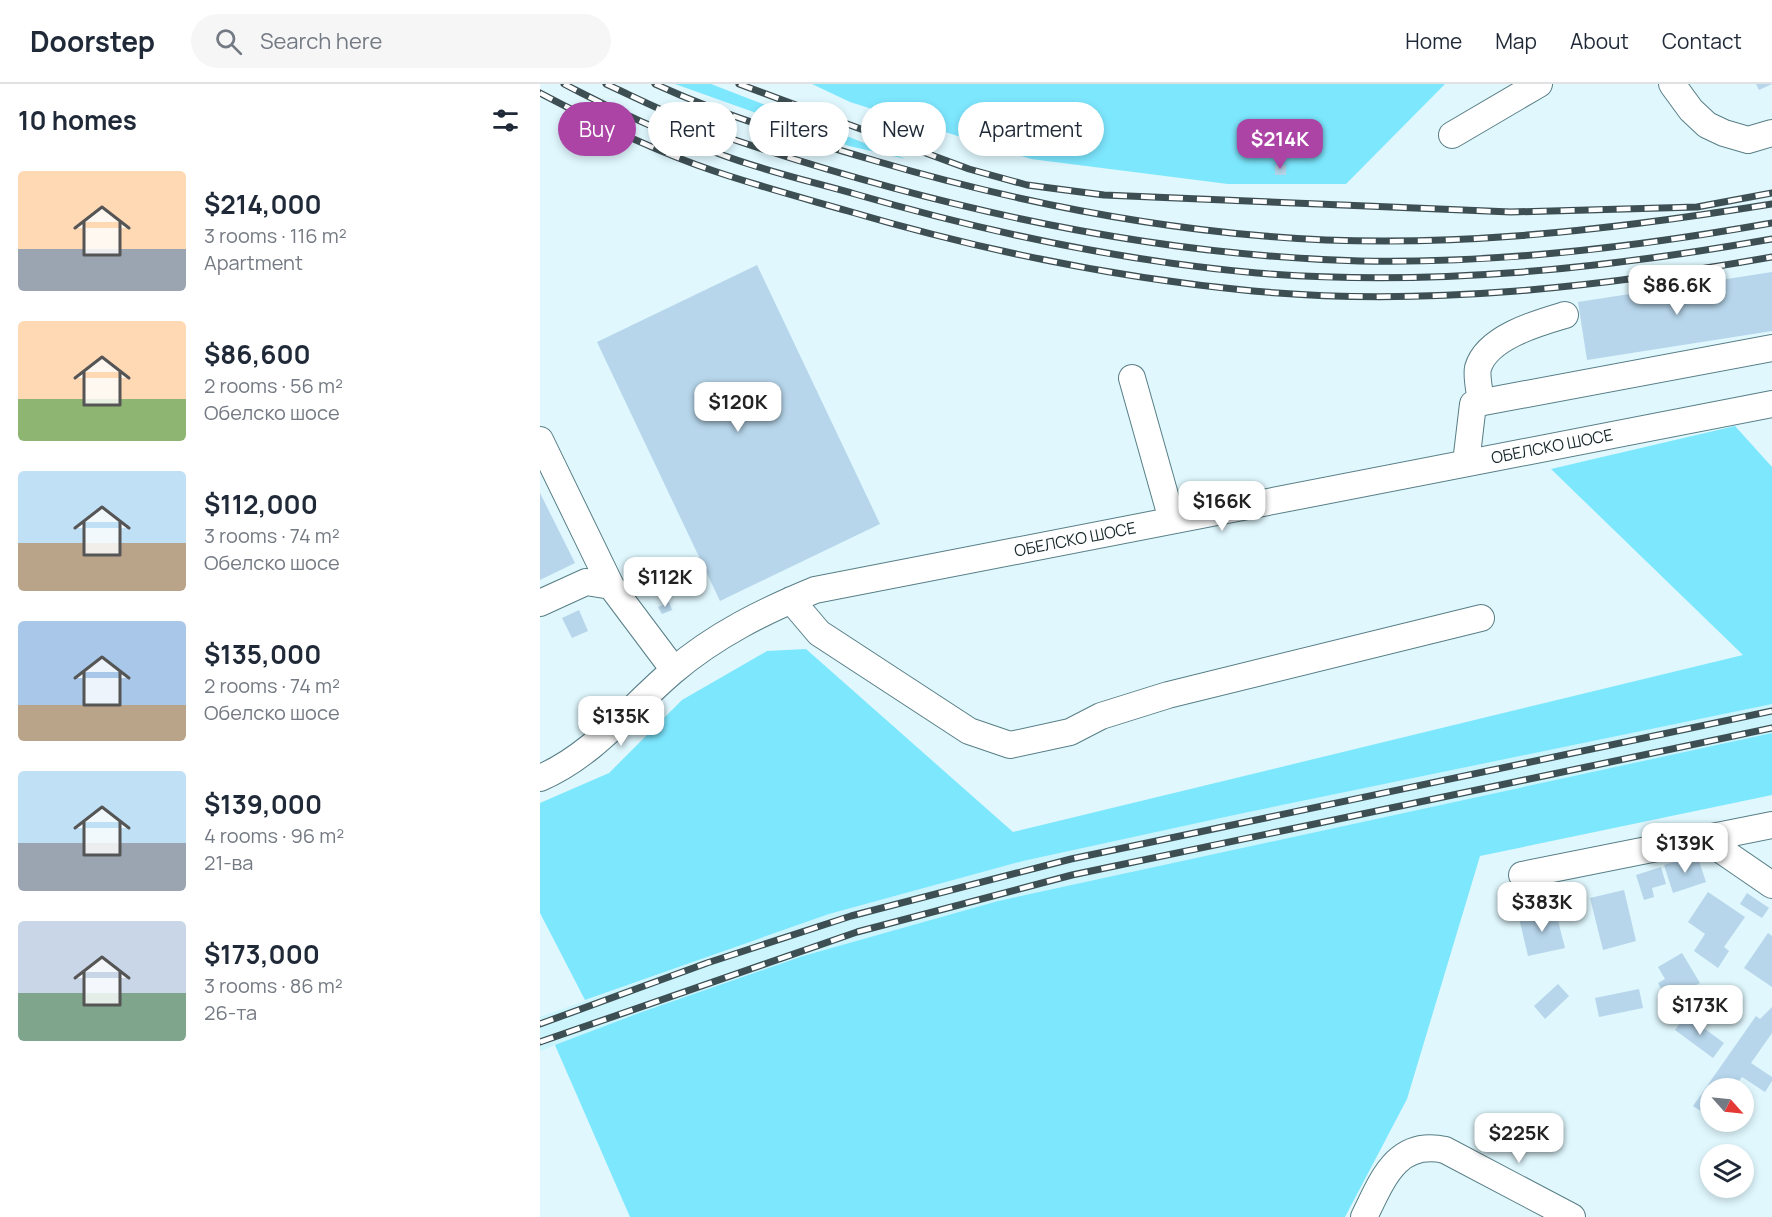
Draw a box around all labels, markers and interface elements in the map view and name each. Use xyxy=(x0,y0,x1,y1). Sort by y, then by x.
search box xyxy=(191,14,611,68)
text: Doorstep xyxy=(30,22,155,60)
icon: search xyxy=(212,25,245,58)
text: Search here xyxy=(260,26,382,56)
text: Home xyxy=(1405,27,1462,55)
text: Map xyxy=(1495,27,1537,55)
text: About xyxy=(1570,27,1629,55)
text: Contact xyxy=(1662,27,1742,55)
text: 10 homes xyxy=(18,102,137,138)
chip: Buy xyxy=(558,102,636,156)
chip: Rent xyxy=(648,102,737,156)
chip: Filters xyxy=(749,102,849,156)
chip: New xyxy=(861,102,946,156)
chip: Apartment xyxy=(958,102,1104,156)
icon: filters xyxy=(489,104,522,137)
pin: $214K xyxy=(1238,119,1322,170)
text: $214K xyxy=(1251,125,1309,152)
text: $214,000 xyxy=(204,186,322,222)
icon: home xyxy=(66,195,138,267)
text: 3 rooms · 116 m² xyxy=(204,222,347,249)
text: Apartment xyxy=(204,249,303,276)
pin: $86.6K xyxy=(1628,265,1726,316)
text: $86.6K xyxy=(1643,271,1711,298)
text: $86,600 xyxy=(204,336,311,372)
icon: home xyxy=(66,345,138,417)
text: 2 rooms · 56 m² xyxy=(204,372,343,399)
pin: $120K xyxy=(696,382,780,433)
text: $120K xyxy=(708,388,768,415)
text: Обелско шосе xyxy=(204,399,340,426)
street label: ОБЕЛСКО ШОСЕ xyxy=(1489,423,1615,469)
pin: $166K xyxy=(1180,481,1264,532)
text: $112,000 xyxy=(204,486,318,522)
text: $166K xyxy=(1192,487,1252,514)
icon: home xyxy=(66,495,138,567)
street label: ОБЕЛСКО ШОСЕ xyxy=(1012,516,1138,562)
text: 3 rooms · 74 m² xyxy=(204,522,340,549)
text: Обелско шосе xyxy=(204,549,340,576)
pin: $112K xyxy=(623,557,707,608)
text: $112K xyxy=(638,563,692,590)
text: $135,000 xyxy=(204,636,321,672)
icon: home xyxy=(66,645,138,717)
text: 2 rooms · 74 m² xyxy=(204,672,340,699)
pin: $135K xyxy=(579,696,663,747)
text: Обелско шосе xyxy=(204,699,340,726)
text: $135K xyxy=(592,702,650,729)
text: $139,000 xyxy=(204,786,322,822)
icon: home xyxy=(66,795,138,867)
text: 4 rooms · 96 m² xyxy=(204,822,344,849)
pin: $139K xyxy=(1643,823,1727,874)
text: $139K xyxy=(1656,829,1714,856)
text: 21-ва xyxy=(204,849,253,876)
pin: $383K xyxy=(1500,882,1584,933)
text: $383K xyxy=(1511,888,1573,915)
text: $173,000 xyxy=(204,936,320,972)
icon: home xyxy=(66,945,138,1017)
text: 3 rooms · 86 m² xyxy=(204,972,343,999)
pin: $173K xyxy=(1658,985,1742,1036)
text: $173K xyxy=(1672,991,1728,1018)
text: 26-та xyxy=(204,999,257,1026)
north arrow xyxy=(1700,1078,1754,1132)
map controls xyxy=(1700,1078,1754,1198)
pin: $225K xyxy=(1477,1113,1561,1164)
text: $225K xyxy=(1488,1119,1550,1146)
button: layers xyxy=(1700,1144,1754,1198)

